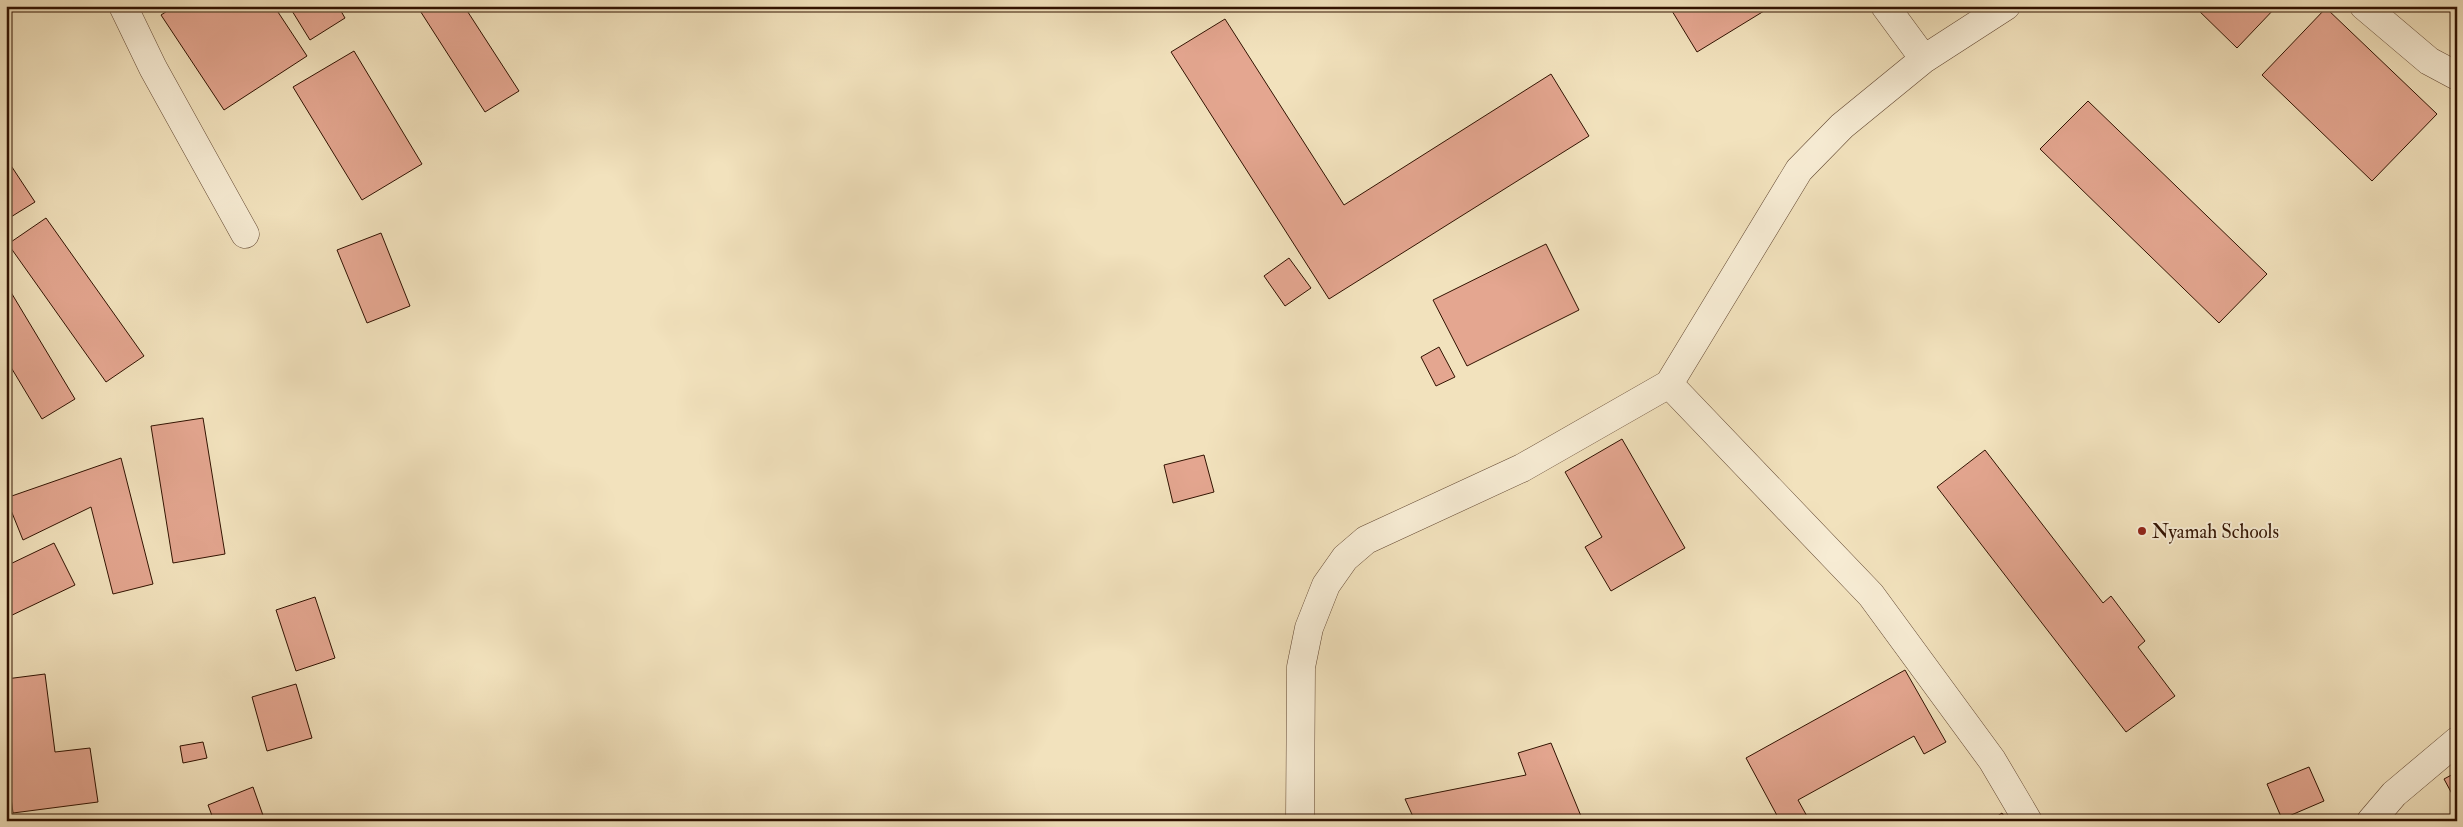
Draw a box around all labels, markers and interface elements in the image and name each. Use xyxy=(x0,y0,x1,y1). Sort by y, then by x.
place label: Nyamah Schools xyxy=(2152,520,2279,544)
marker: Nyamah Schools xyxy=(2136,525,2148,537)

